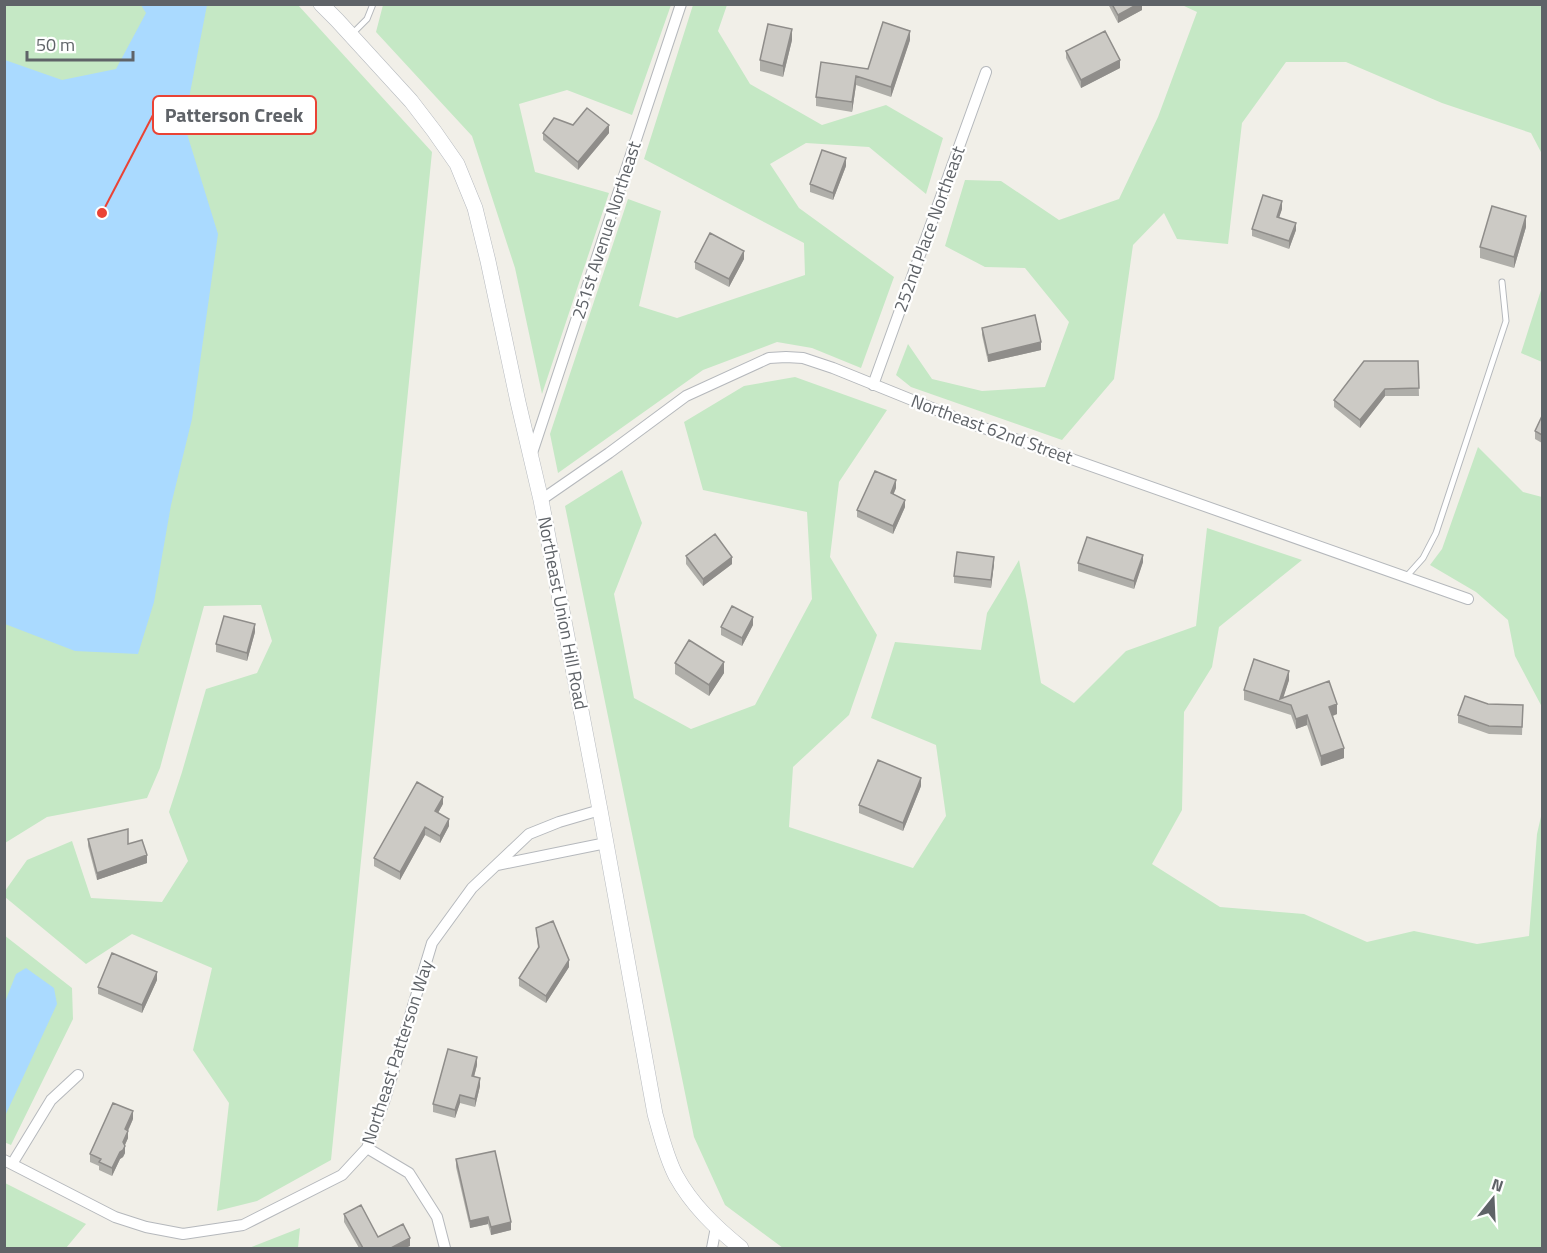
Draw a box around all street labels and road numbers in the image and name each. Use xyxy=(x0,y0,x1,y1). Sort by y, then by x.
street label: 251st Avenue Northeast xyxy=(564,137,648,323)
street label: 252nd Place Northeast xyxy=(886,142,972,316)
street label: Northeast 62nd Street xyxy=(907,387,1077,471)
street label: Northeast Union Hill Road xyxy=(531,514,595,712)
street label: Northeast Patterson Way xyxy=(354,956,440,1148)

